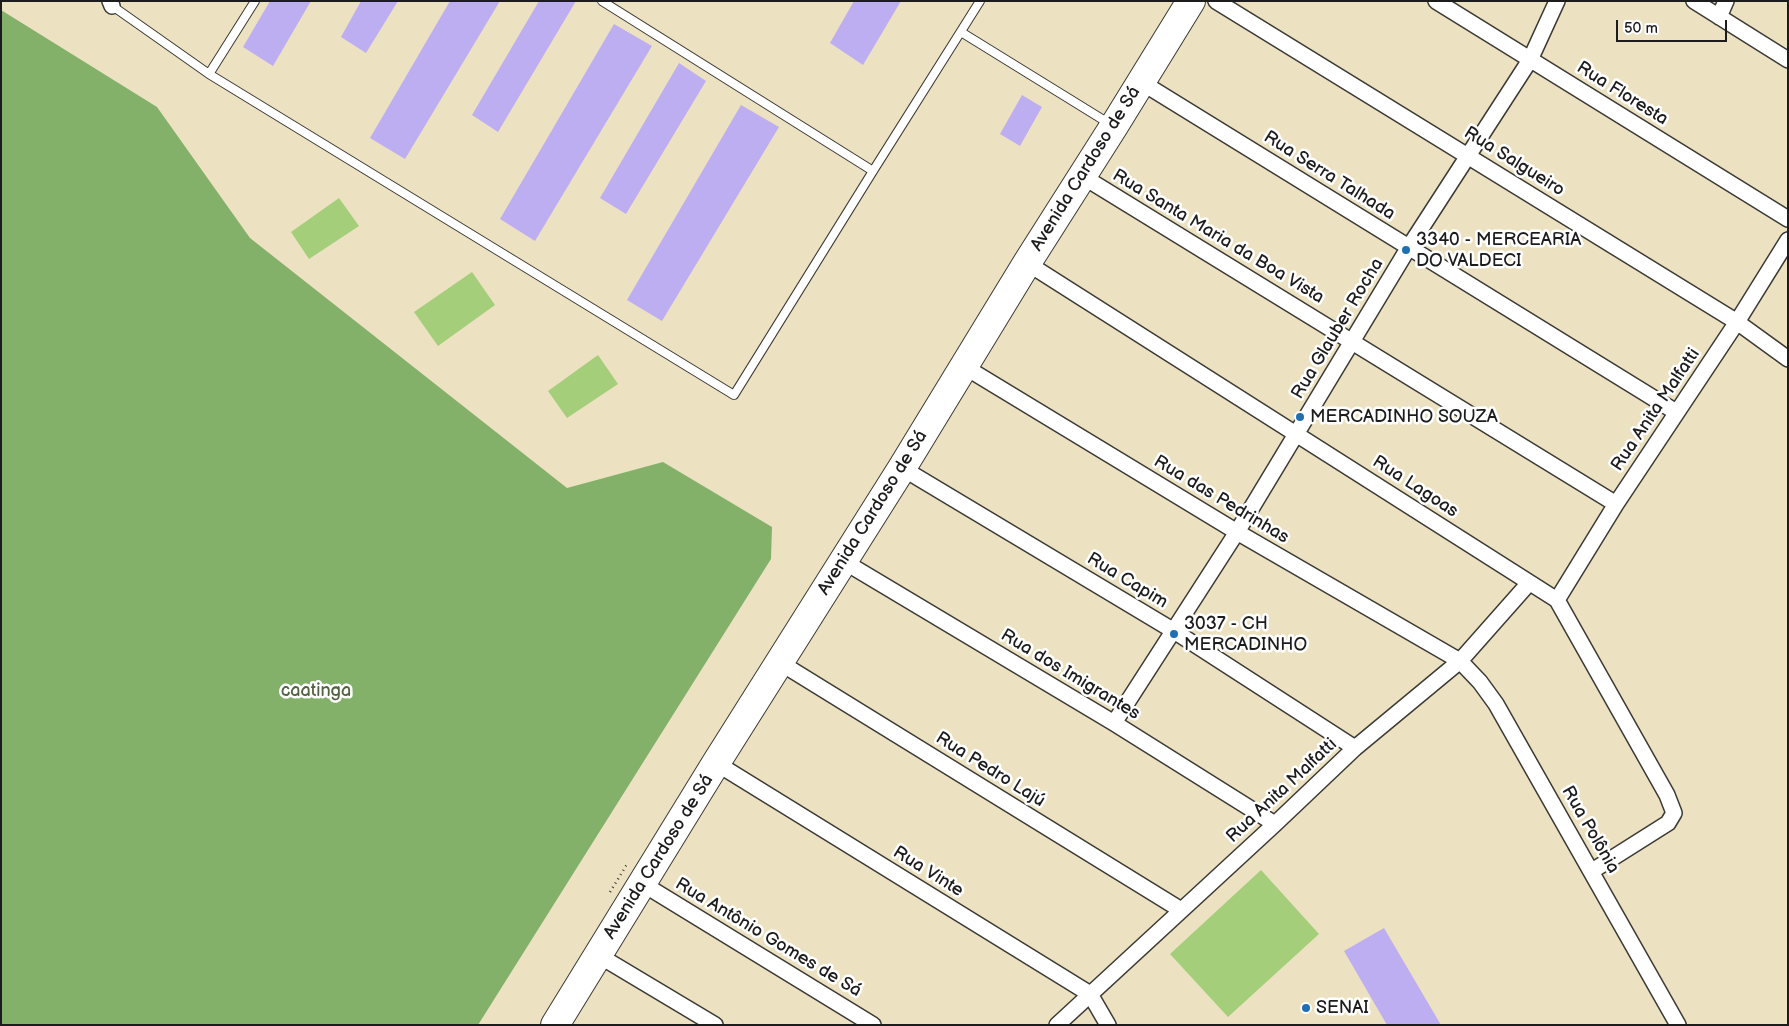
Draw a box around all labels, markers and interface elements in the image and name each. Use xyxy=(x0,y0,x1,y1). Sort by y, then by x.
scale bar xyxy=(1619,10,1730,42)
text: 50 m xyxy=(1624,19,1658,38)
street label: Rua Floresta xyxy=(1572,57,1672,131)
street label: Avenida Cardoso de Sá xyxy=(1027,83,1145,255)
street label: Rua Salgueiro xyxy=(1460,123,1568,201)
street label: Rua Serra Talhada xyxy=(1259,127,1399,225)
street label: Rua Santa Maria da Boa Vista xyxy=(1108,165,1328,309)
place label: 3340 - MERCEARIA DO VALDECI xyxy=(1416,229,1581,272)
marker: 3340 - MERCEARIA DO VALDECI xyxy=(1400,244,1412,256)
street label: Rua Glauber Rocha xyxy=(1287,255,1389,403)
street label: Rua Anita Malfatti xyxy=(1607,345,1705,475)
place label: MERCADINHO SOUZA xyxy=(1310,406,1498,428)
marker: MERCADINHO SOUZA xyxy=(1294,411,1306,423)
street label: Avenida Cardoso de Sá xyxy=(814,427,932,599)
street label: Rua das Pedrinhas xyxy=(1150,451,1292,549)
street label: Rua Lagoas xyxy=(1368,451,1462,523)
street label: Rua Capim xyxy=(1083,548,1171,614)
place label: 3037 - CH MERCADINHO xyxy=(1184,613,1307,656)
street label: Rua dos Imigrantes xyxy=(997,625,1143,725)
marker: 3037 - CH MERCADINHO xyxy=(1168,628,1180,640)
park label: caatinga xyxy=(281,680,351,702)
street label: Rua Pedro Lajú xyxy=(931,728,1049,812)
street label: Rua Anita Malfatti xyxy=(1222,734,1342,848)
street label: Avenida Cardoso de Sá xyxy=(600,771,718,943)
street label: Rua Polônia xyxy=(1556,782,1624,878)
street label: Rua Vinte xyxy=(889,842,967,902)
street label: Rua Antônio Gomes de Sá xyxy=(671,874,865,1002)
place label: SENAI xyxy=(1316,997,1369,1019)
marker: SENAI xyxy=(1300,1002,1312,1014)

